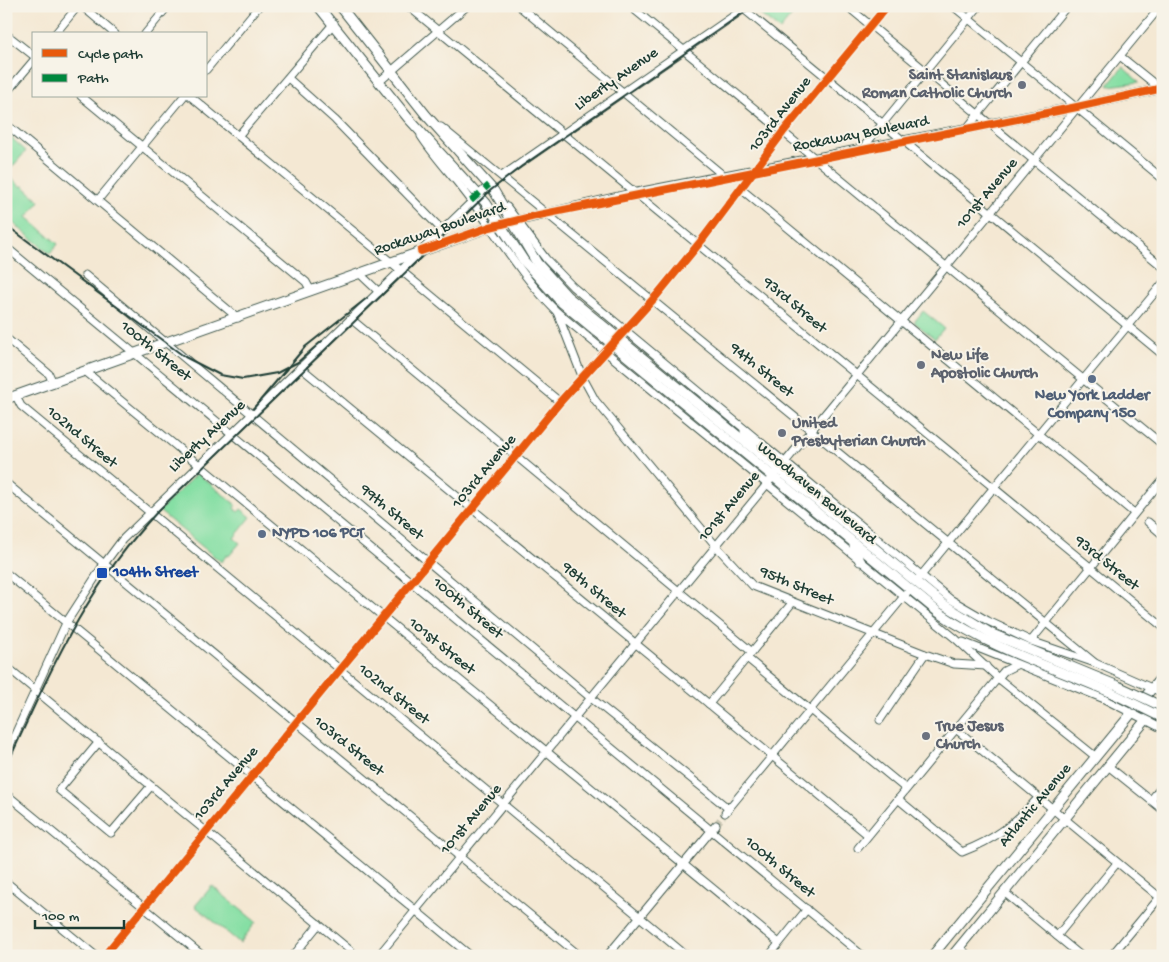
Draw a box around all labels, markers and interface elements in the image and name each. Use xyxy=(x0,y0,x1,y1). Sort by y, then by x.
legend xyxy=(32,32,208,98)
street label: Liberty Avenue xyxy=(571,44,663,116)
text: Cycle path xyxy=(78,46,143,64)
place label: Saint Stanislaus Roman Catholic Church xyxy=(861,67,1013,104)
text: Path xyxy=(77,70,109,88)
street label: 103rd Avenue xyxy=(745,73,817,157)
marker: Saint Stanislaus Roman Catholic Church xyxy=(1016,79,1028,91)
street label: Rockaway Boulevard xyxy=(792,112,932,157)
street label: 101st Avenue xyxy=(952,154,1023,234)
street label: Rockaway Boulevard xyxy=(372,198,510,261)
street label: 93rd Street xyxy=(757,273,831,339)
street label: 100th Street xyxy=(115,317,196,387)
street label: 94th Street xyxy=(724,339,798,404)
place label: New Life Apostolic Church xyxy=(930,346,1038,384)
marker: New Life Apostolic Church xyxy=(915,359,927,371)
marker: New York Ladder Company 150 xyxy=(1086,373,1098,385)
place label: New York Ladder Company 150 xyxy=(1035,387,1152,424)
street label: Liberty Avenue xyxy=(166,396,251,477)
street label: 102nd Street xyxy=(41,402,121,474)
place label: United Presbyterian Church xyxy=(791,415,926,452)
marker: United Presbyterian Church xyxy=(776,427,788,439)
street label: 103rd Avenue xyxy=(448,431,522,514)
street label: Woodhaven Boulevard xyxy=(752,438,881,551)
street label: 101st Avenue xyxy=(694,467,765,547)
street label: 99th Street xyxy=(354,480,428,546)
place label: NYPD 106 PCT xyxy=(272,525,366,544)
marker: NYPD 106 PCT xyxy=(256,528,268,540)
street label: 93rd Street xyxy=(1069,532,1143,597)
street label: 98th Street xyxy=(556,558,630,624)
street label: 95th Street xyxy=(755,563,837,612)
place label: 104th Street xyxy=(112,564,199,583)
marker: 104th Street xyxy=(95,566,109,580)
street label: 100th Street xyxy=(427,573,507,645)
street label: 101st Street xyxy=(403,614,480,681)
street label: 102nd Street xyxy=(353,660,434,731)
street label: 103rd Street xyxy=(308,712,388,782)
place label: True Jesus Church xyxy=(934,718,1005,755)
marker: True Jesus Church xyxy=(920,730,932,742)
street label: 103rd Avenue xyxy=(190,743,264,826)
street label: Atlantic Avenue xyxy=(996,760,1077,852)
street label: 101st Avenue xyxy=(436,780,507,860)
street label: 100th Street xyxy=(739,832,819,904)
scale bar xyxy=(35,897,124,929)
text: 100 m xyxy=(41,908,80,926)

